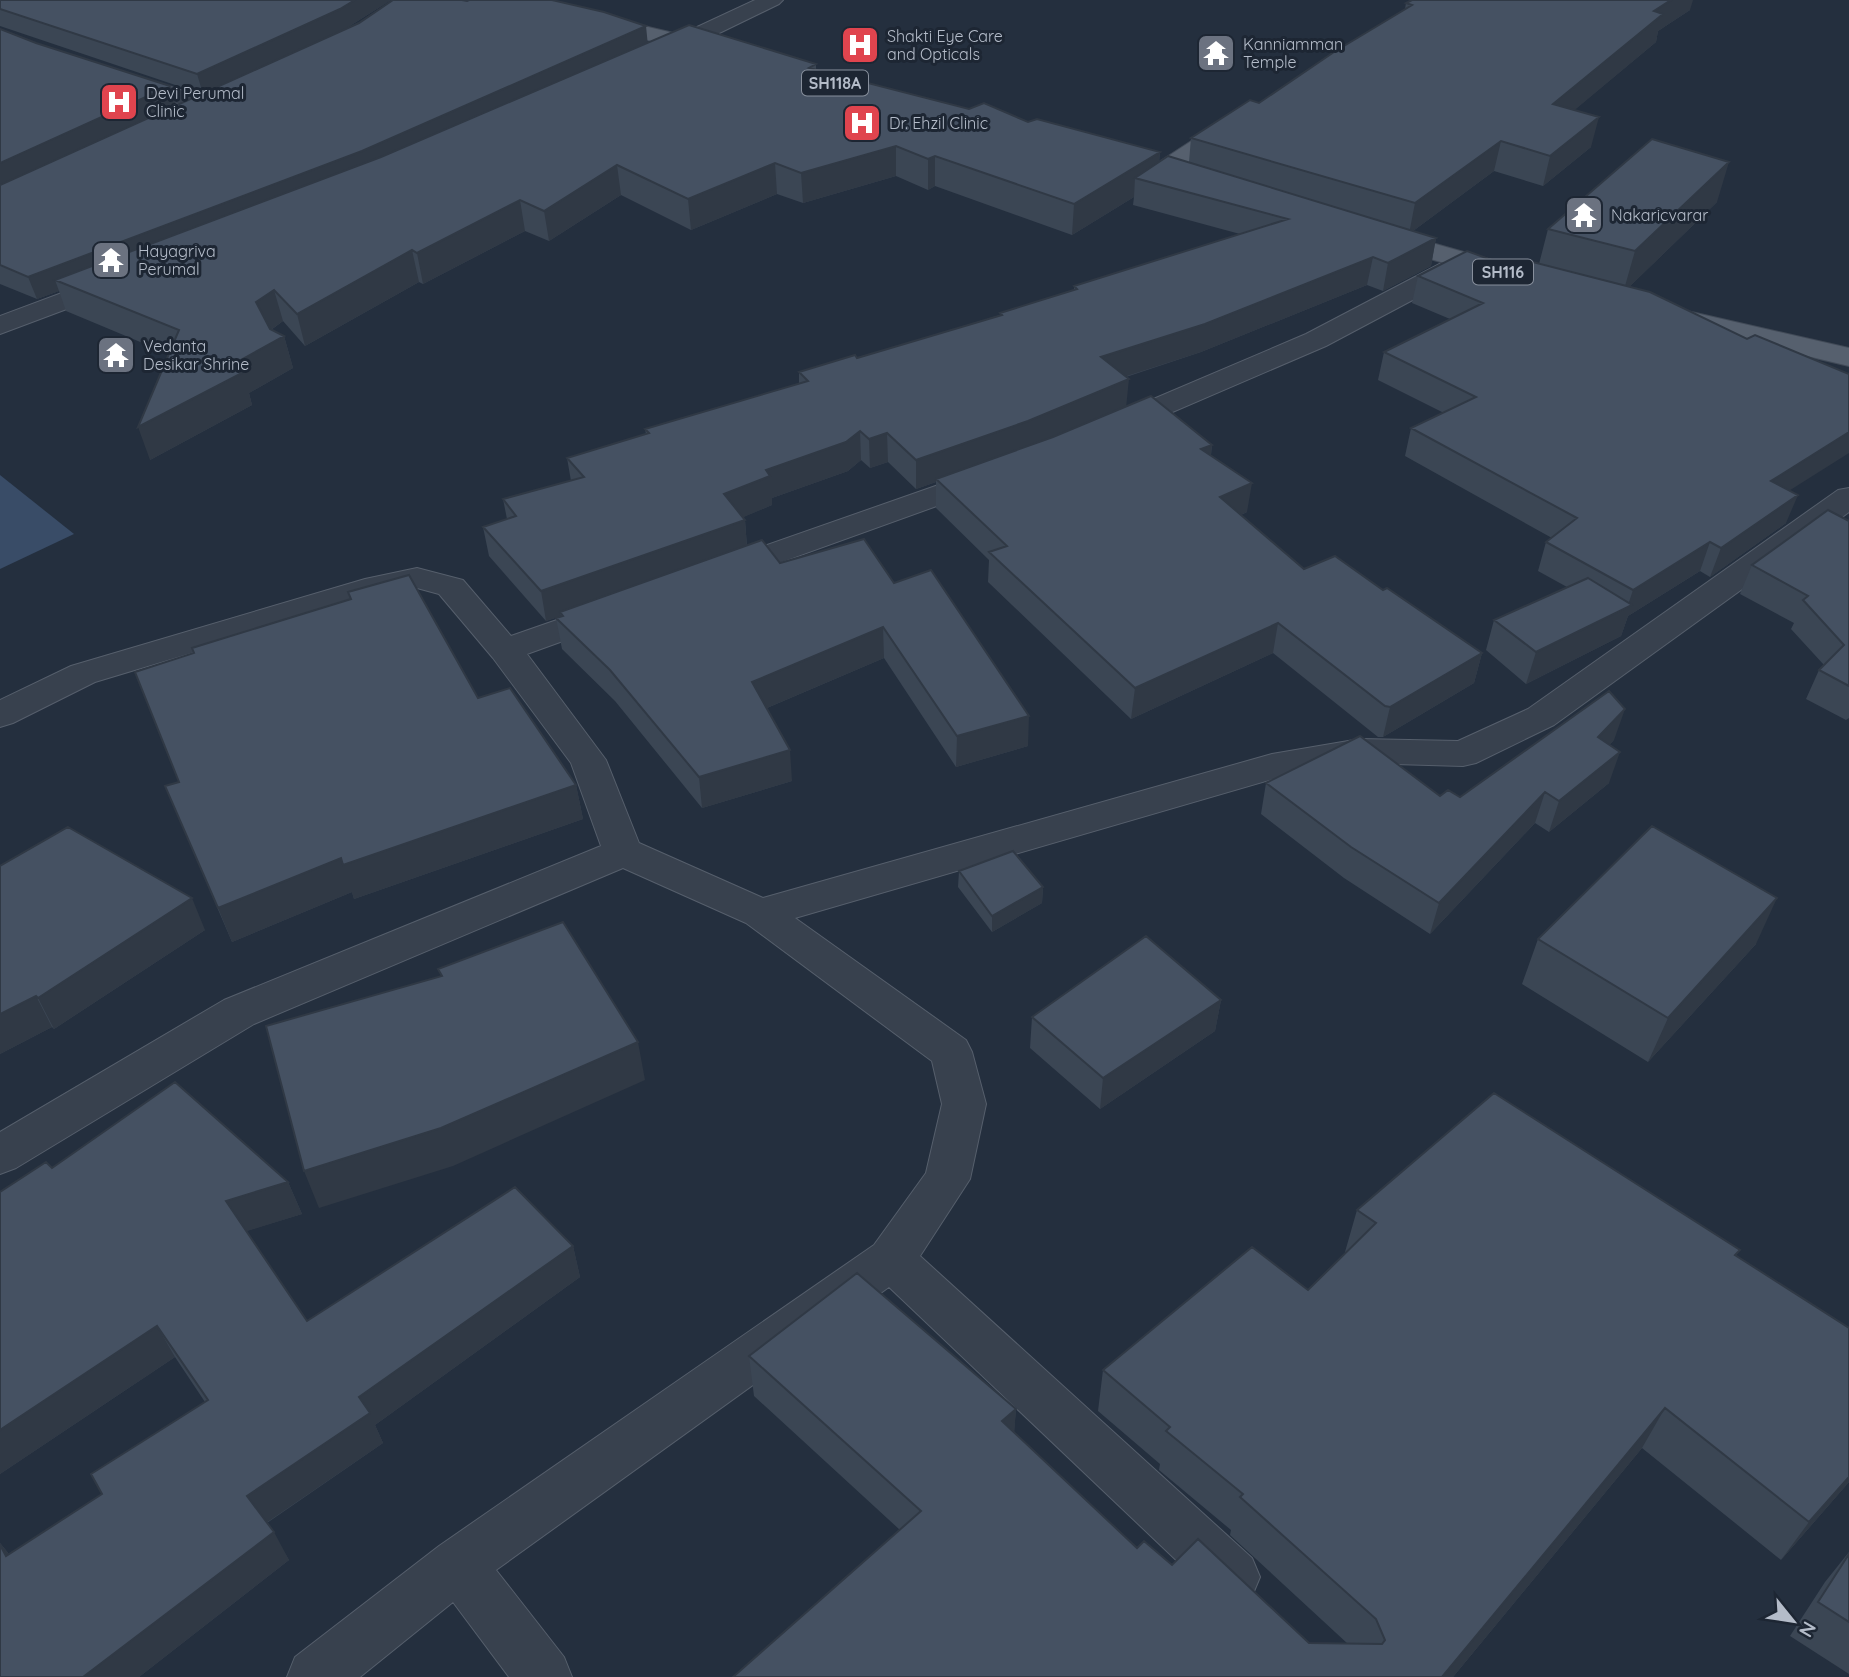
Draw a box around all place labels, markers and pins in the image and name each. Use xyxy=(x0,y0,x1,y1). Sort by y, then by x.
hospital icon: Shakti Eye Care and Opticals xyxy=(839,24,881,66)
place label: Shakti Eye Care and Opticals xyxy=(887,26,1003,64)
temple icon: Kanniamman Temple xyxy=(1195,32,1237,74)
place label: Kanniamman Temple xyxy=(1243,34,1343,72)
hospital icon: Devi Perumal Clinic xyxy=(98,81,140,123)
place label: Devi Perumal Clinic xyxy=(146,83,245,121)
hospital icon: Dr. Ehzil Clinic xyxy=(841,102,883,144)
place label: Dr. Ehzil Clinic xyxy=(889,113,988,133)
temple icon: Nakaricvarar xyxy=(1563,194,1605,236)
place label: Nakaricvarar xyxy=(1611,205,1708,225)
temple icon: Hayagriva Perumal xyxy=(90,239,132,281)
place label: Hayagriva Perumal xyxy=(138,241,216,279)
temple icon: Vedanta Desikar Shrine xyxy=(95,334,137,376)
place label: Vedanta Desikar Shrine xyxy=(143,336,249,374)

